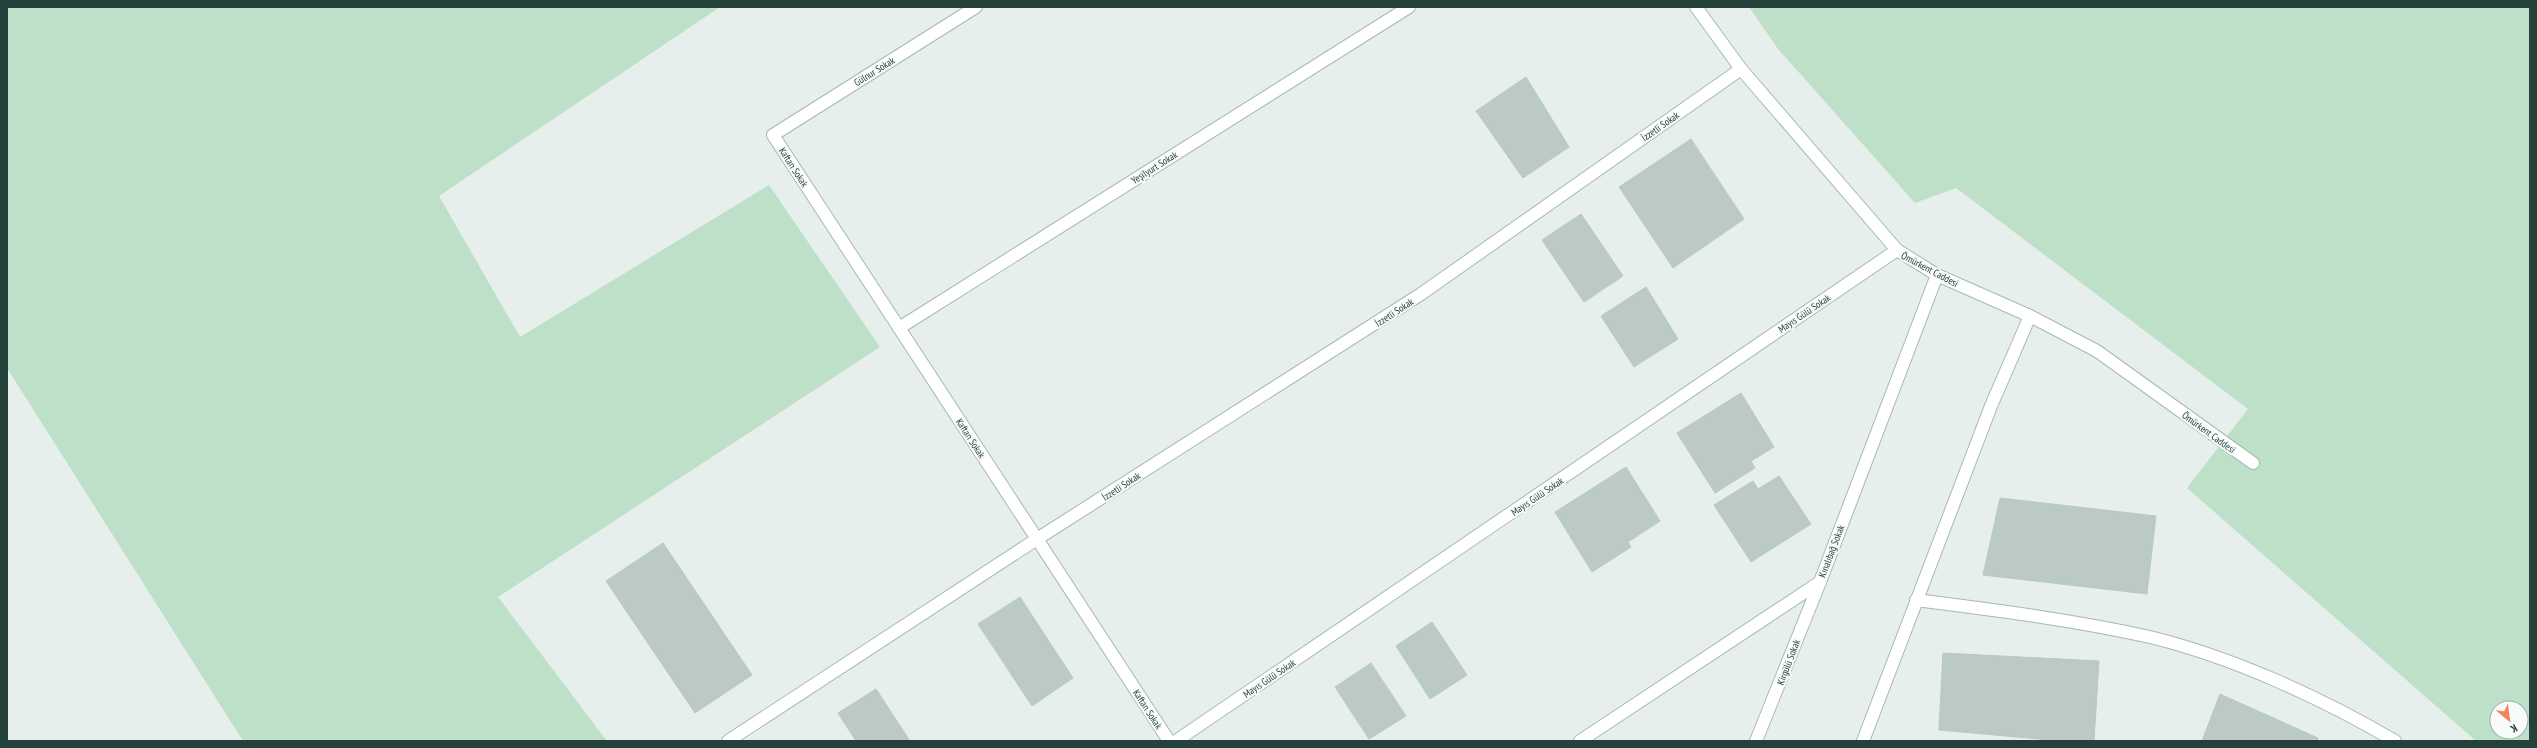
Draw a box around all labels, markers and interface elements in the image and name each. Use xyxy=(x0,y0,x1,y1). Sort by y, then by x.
street label: Gülnur Sokak xyxy=(852,54,897,89)
street label: İzzetli Sokak xyxy=(1639,109,1682,144)
street label: Kaftan Sokak xyxy=(776,145,811,190)
street label: Yeşilyurt Sokak xyxy=(1129,148,1180,187)
street label: Ömürkent Caddesi xyxy=(1899,249,1961,290)
street label: Mayıs Gülü Sokak xyxy=(1776,291,1833,336)
street label: İzzetli Sokak xyxy=(1373,295,1416,330)
street label: Ömürkent Caddesi xyxy=(2179,409,2238,456)
street label: Kaftan Sokak xyxy=(953,416,988,461)
street label: İzzetli Sokak xyxy=(1100,469,1143,504)
street label: Mayıs Gülü Sokak xyxy=(1509,474,1566,519)
street label: Kınalıbağ Sokak xyxy=(1816,523,1847,579)
street label: Kirgülü Sokak xyxy=(1774,637,1803,687)
street label: Mayıs Gülü Sokak xyxy=(1241,656,1298,701)
street label: Kaftan Sokak xyxy=(1130,687,1165,732)
north arrow xyxy=(2489,700,2529,740)
text: K xyxy=(2508,721,2520,736)

